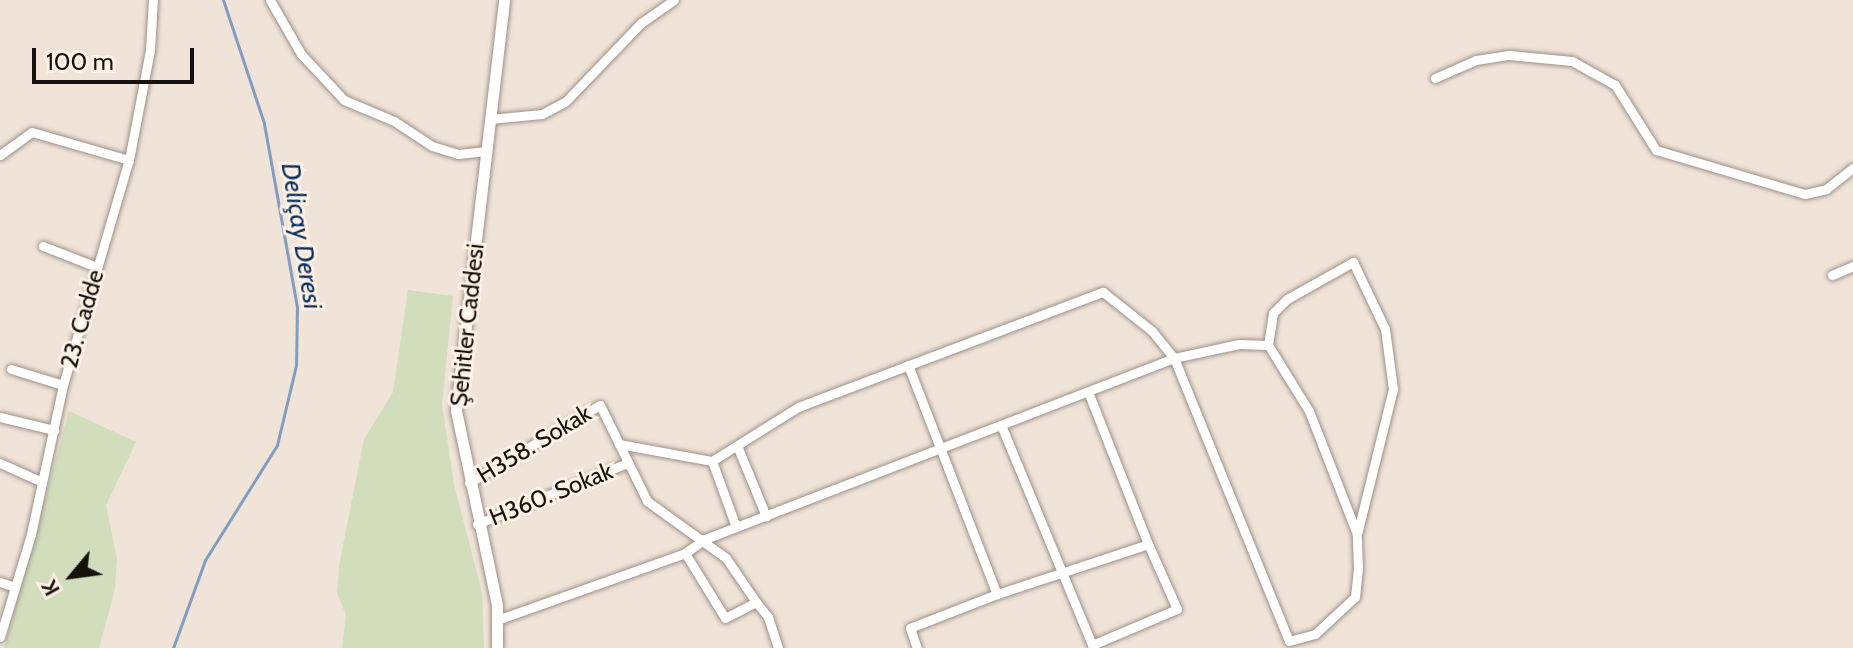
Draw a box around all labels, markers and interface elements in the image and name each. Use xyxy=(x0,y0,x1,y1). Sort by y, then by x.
scale bar xyxy=(36,32,198,82)
text: 100 m xyxy=(46,47,114,76)
water label: Deliçay Deresi xyxy=(274,161,328,311)
street label: Şehitler Caddesi xyxy=(444,242,490,408)
street label: 23. Cadde xyxy=(54,266,110,372)
street label: H358. Sokak xyxy=(472,399,596,489)
street label: H360. Sokak xyxy=(485,456,617,532)
north arrow xyxy=(32,536,112,616)
text: K xyxy=(35,575,66,600)

